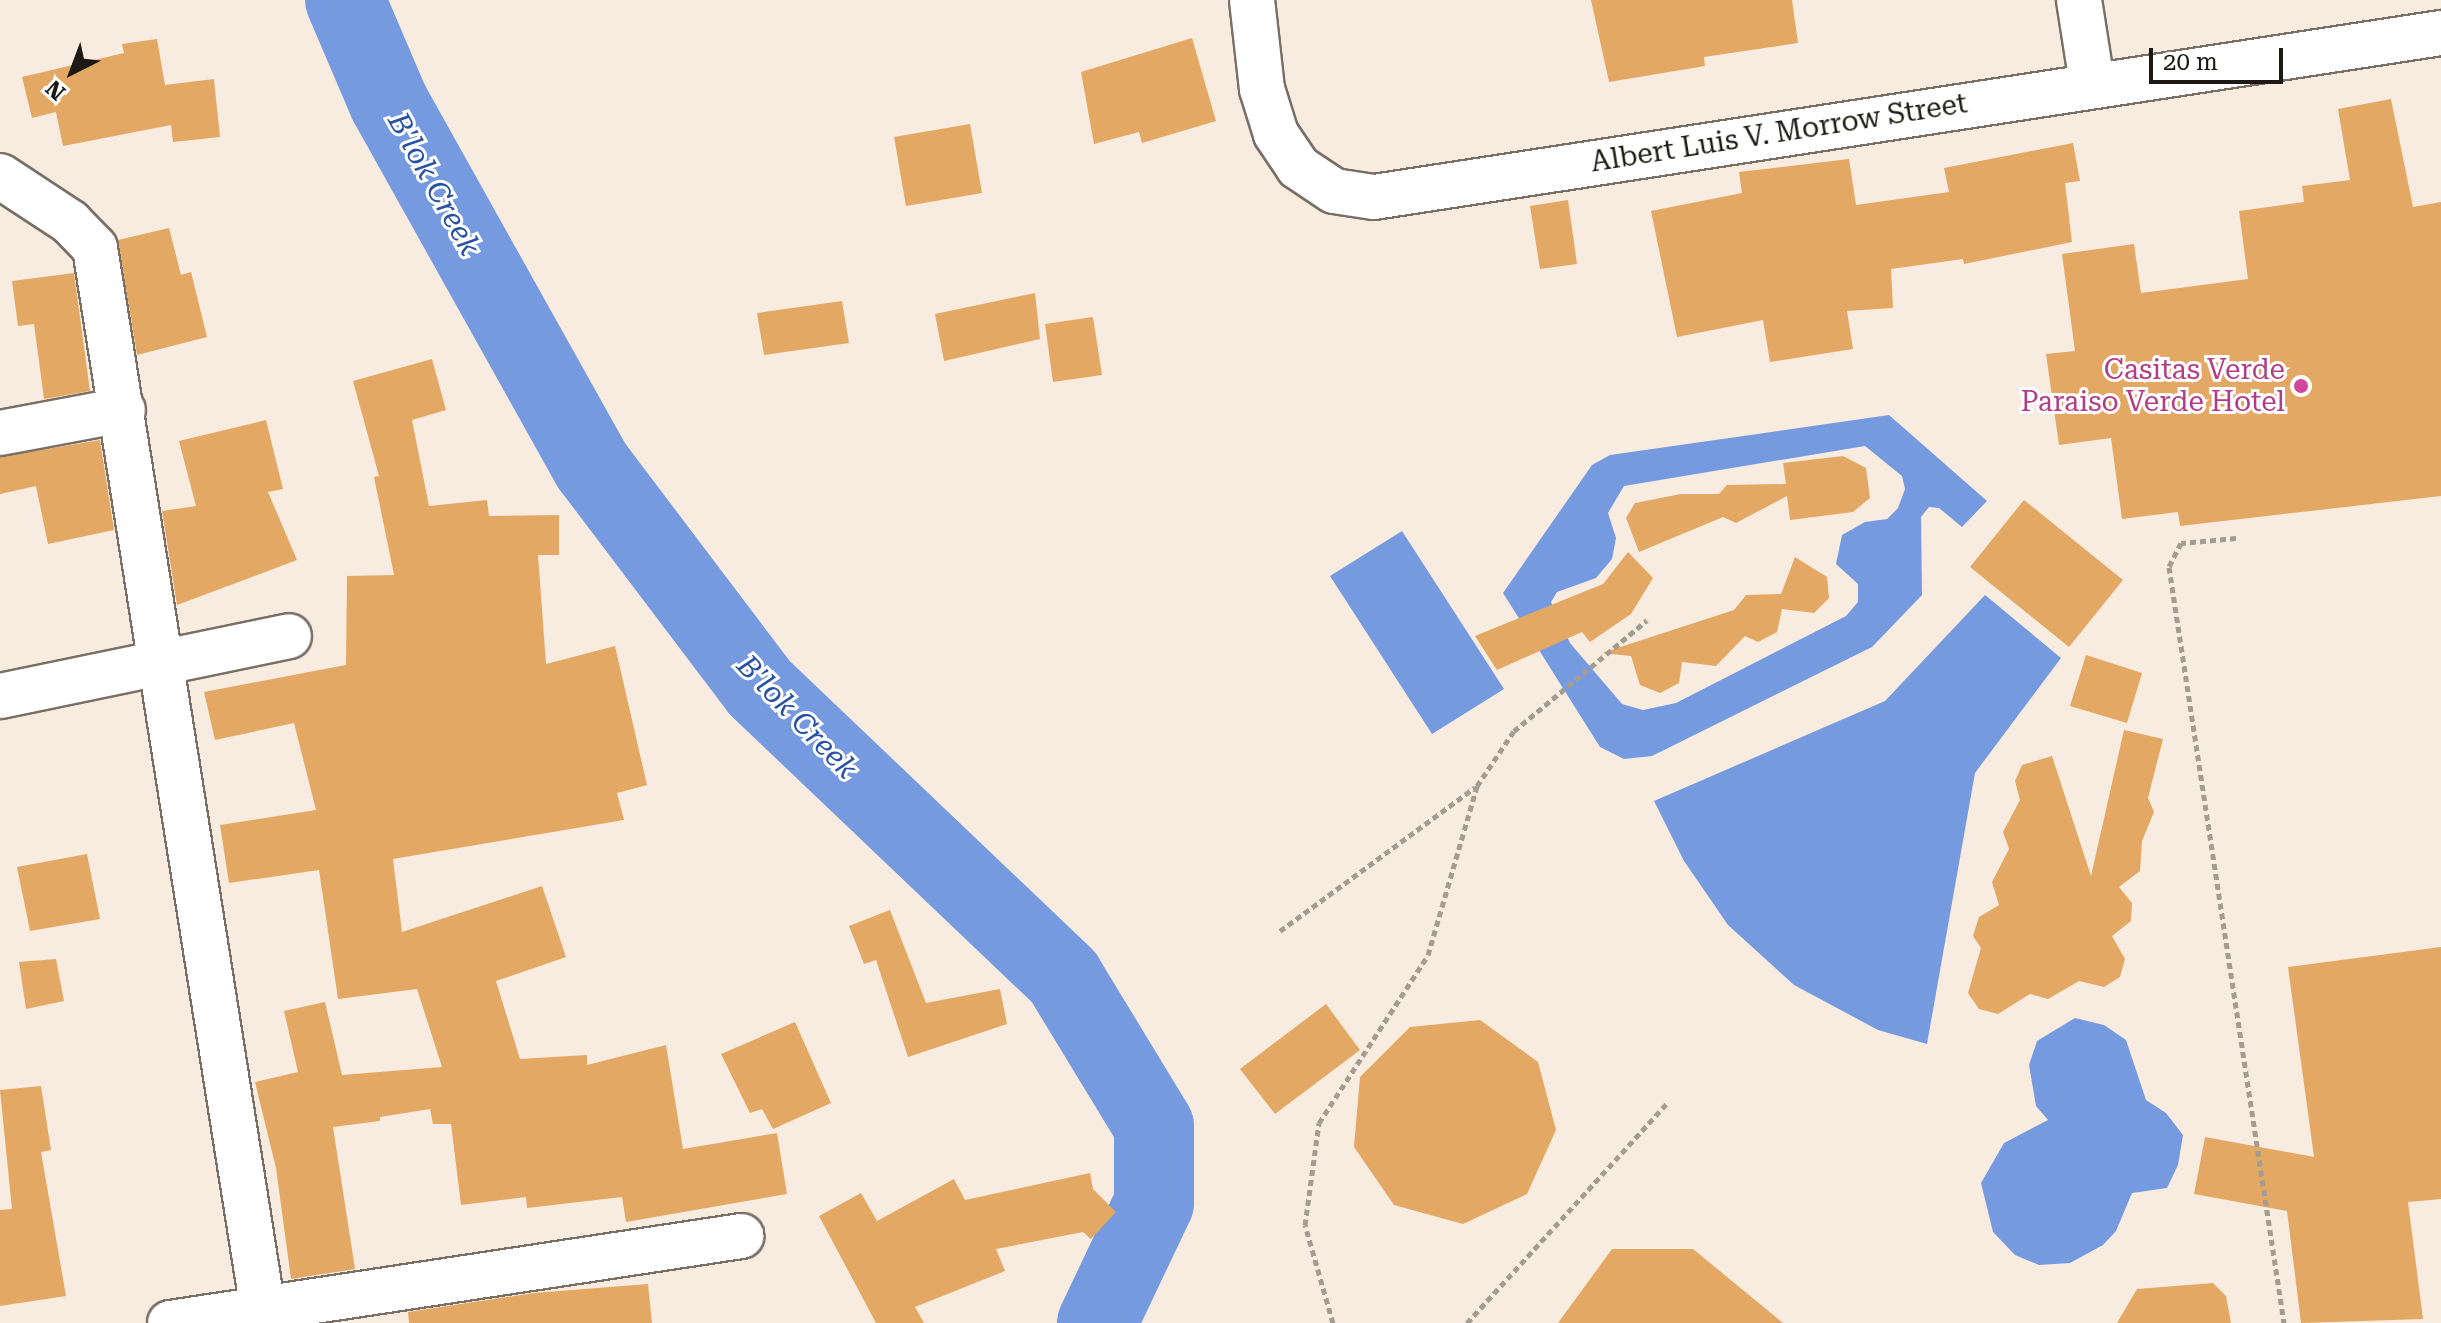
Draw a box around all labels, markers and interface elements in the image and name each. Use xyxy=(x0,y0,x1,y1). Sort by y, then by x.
north arrow xyxy=(32,32,112,112)
scale bar xyxy=(2153,32,2287,82)
text: 20 m xyxy=(2163,48,2218,76)
text: N xyxy=(41,75,70,105)
street label: Albert Luis V. Morrow Street xyxy=(1588,87,1970,179)
water label: B'lok Creek xyxy=(380,106,488,262)
place label: Casitas Verde Paraiso Verde Hotel xyxy=(2020,353,2285,419)
marker: Casitas Verde Paraiso Verde Hotel xyxy=(2292,377,2310,395)
water label: B'lok Creek xyxy=(729,648,865,786)

